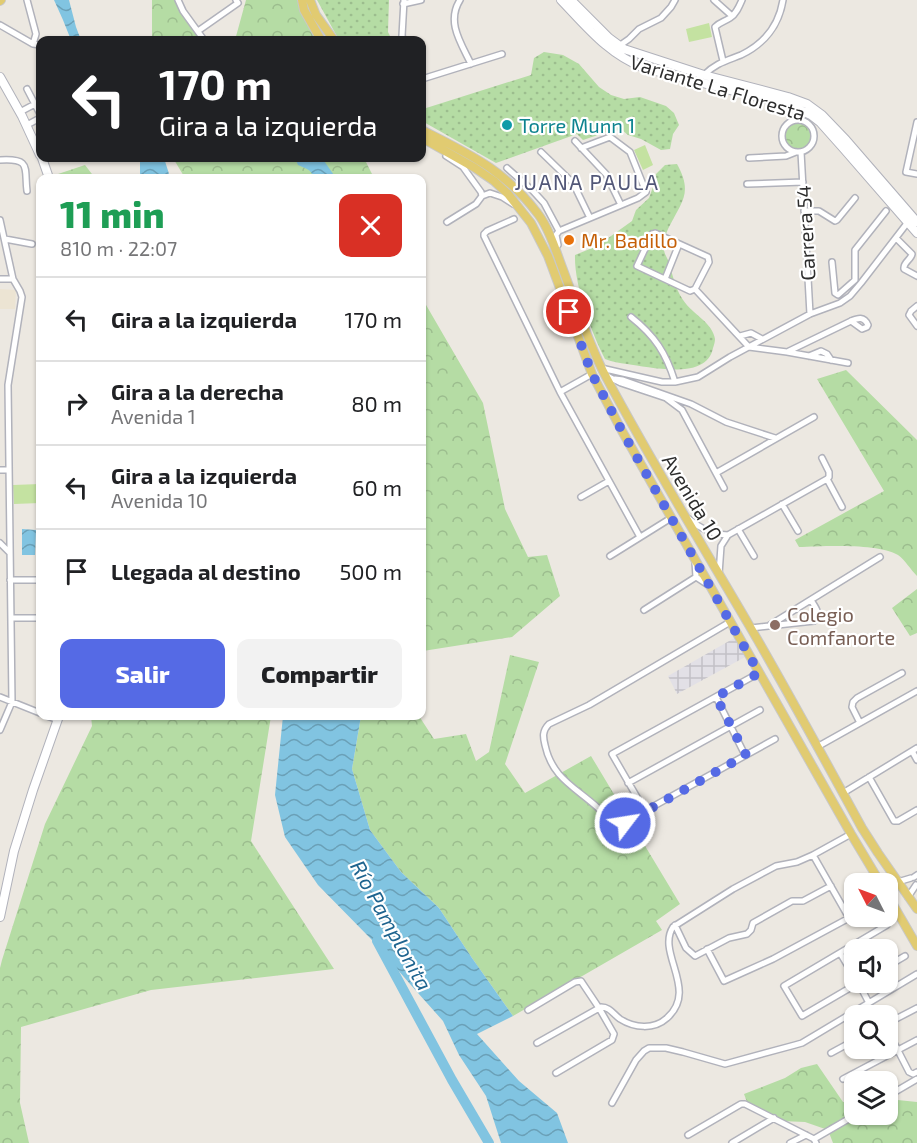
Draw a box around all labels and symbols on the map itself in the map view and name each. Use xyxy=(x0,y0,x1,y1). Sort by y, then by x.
street label: Variante La Floresta xyxy=(627,49,809,125)
place label: Torre Munn 1 xyxy=(519,113,635,137)
marker: Torre Munn 1 xyxy=(500,118,514,132)
district label: JUANA PAULA xyxy=(514,169,660,194)
street label: Carrera 54 xyxy=(791,185,819,281)
place label: Mr. Badillo xyxy=(581,228,678,252)
marker: Mr. Badillo xyxy=(562,233,576,247)
pin xyxy=(543,286,594,337)
street label: Avenida 10 xyxy=(658,449,728,545)
place label: Colegio Comfanorte xyxy=(787,602,895,649)
marker: Colegio Comfanorte xyxy=(768,618,782,632)
position arrow xyxy=(593,791,657,855)
water label: Río Pamplonita xyxy=(346,856,438,994)
north arrow xyxy=(844,873,898,927)

